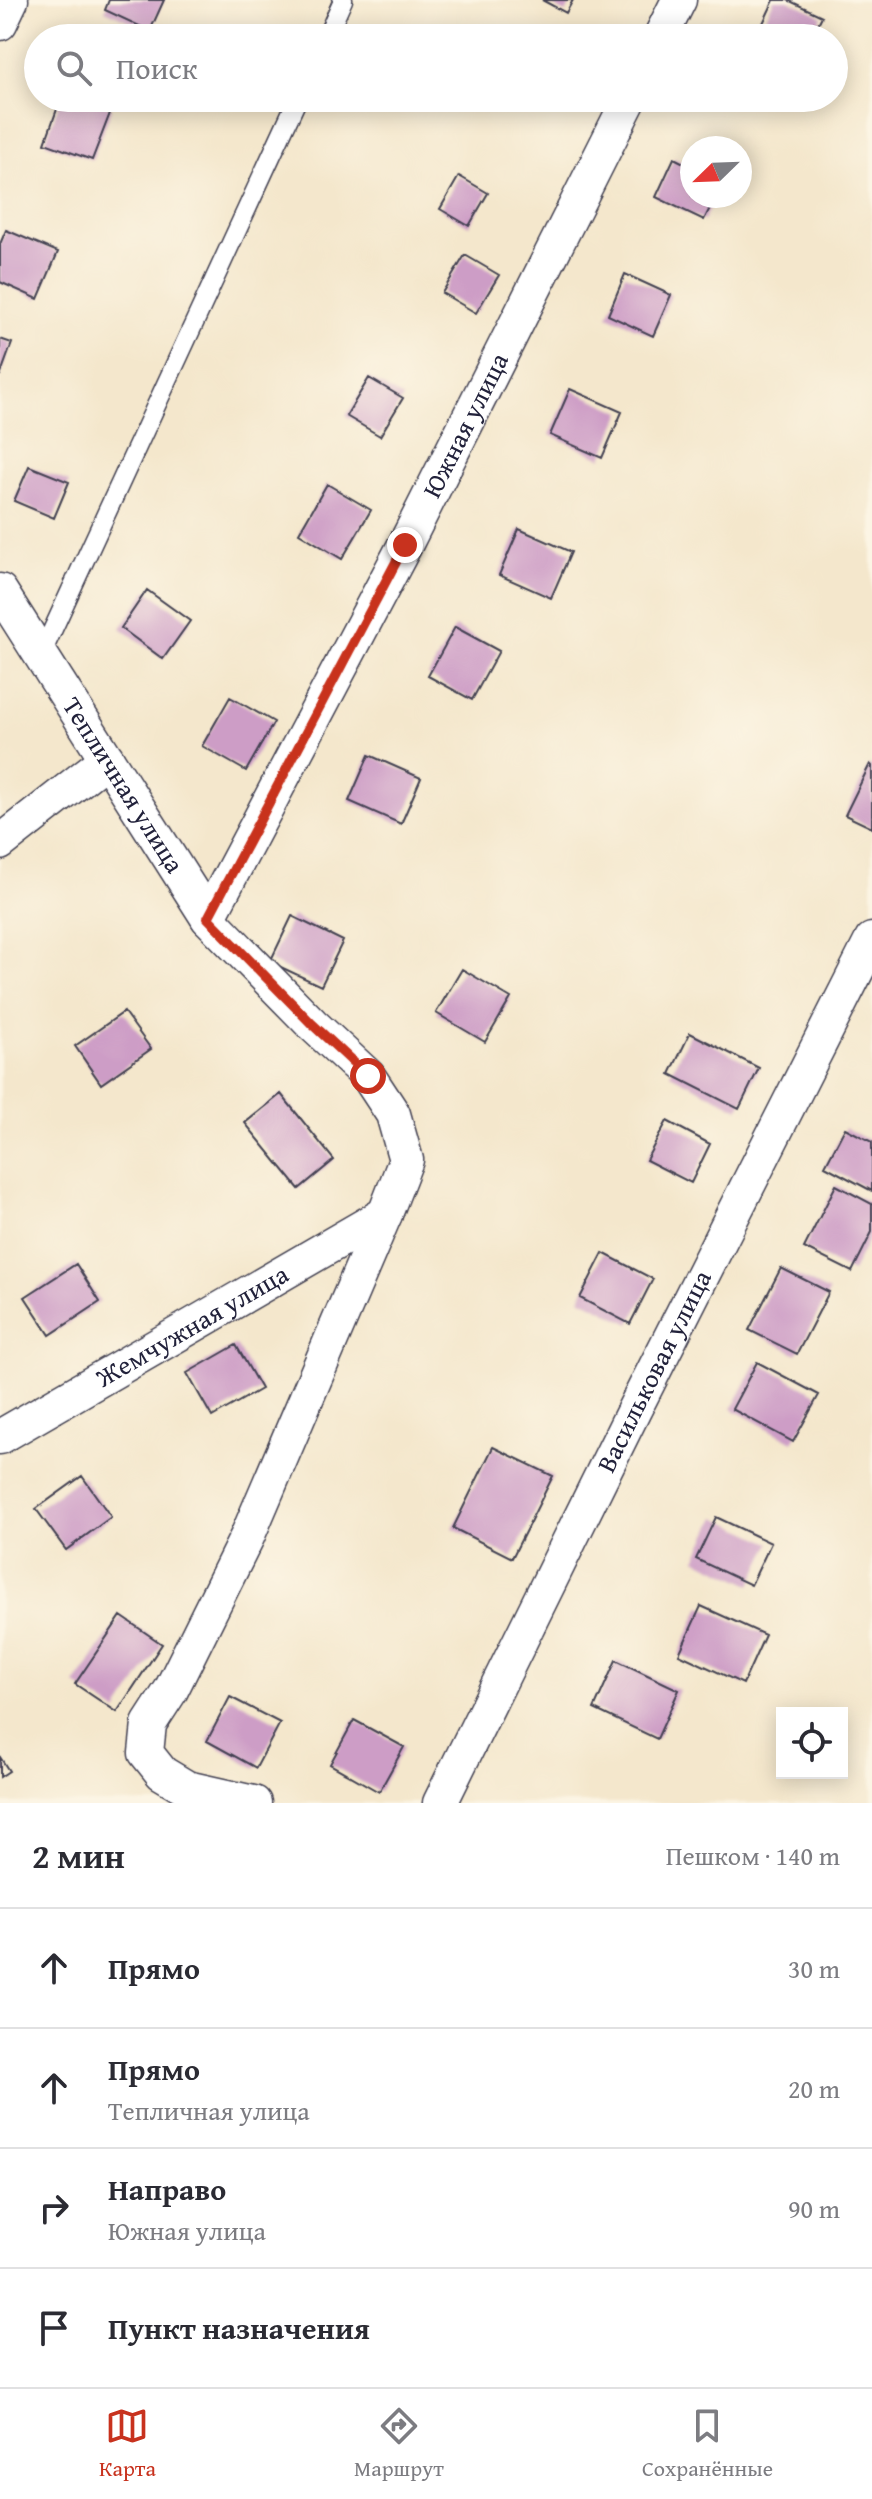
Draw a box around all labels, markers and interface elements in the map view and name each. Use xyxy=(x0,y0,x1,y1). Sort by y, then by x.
search box xyxy=(24,24,848,112)
icon: search xyxy=(52,46,96,90)
text: Поиск xyxy=(116,46,198,90)
north arrow xyxy=(680,136,752,208)
street label: Южная улица xyxy=(412,345,518,504)
route end xyxy=(387,527,423,563)
street label: Тепличная улица xyxy=(53,689,195,881)
route start xyxy=(350,1058,386,1094)
street label: Жемчужная улица xyxy=(87,1254,296,1397)
street label: Васильковая улица xyxy=(586,1262,721,1479)
map controls xyxy=(776,1707,848,1779)
button: locate xyxy=(776,1707,848,1779)
text: 2 мин xyxy=(32,1831,125,1880)
text: Пешком · 140 m xyxy=(666,1836,840,1875)
icon: ahead xyxy=(32,1946,76,1990)
text: Прямо xyxy=(108,1946,200,1990)
text: 30 m xyxy=(788,1949,840,1988)
text: Прямо xyxy=(108,2047,200,2091)
icon: ahead xyxy=(32,2066,76,2110)
text: 20 m xyxy=(788,2069,840,2108)
text: Тепличная улица xyxy=(108,2091,310,2130)
text: Направо xyxy=(108,2167,226,2211)
icon: right xyxy=(32,2186,76,2230)
text: 90 m xyxy=(788,2189,840,2228)
text: Южная улица xyxy=(108,2211,266,2250)
icon: arrive xyxy=(32,2306,76,2350)
text: Пункт назначения xyxy=(108,2306,370,2350)
tab: Карта xyxy=(99,2404,156,2484)
tab: Маршрут xyxy=(354,2404,444,2484)
tab: Сохранённые xyxy=(642,2404,773,2484)

